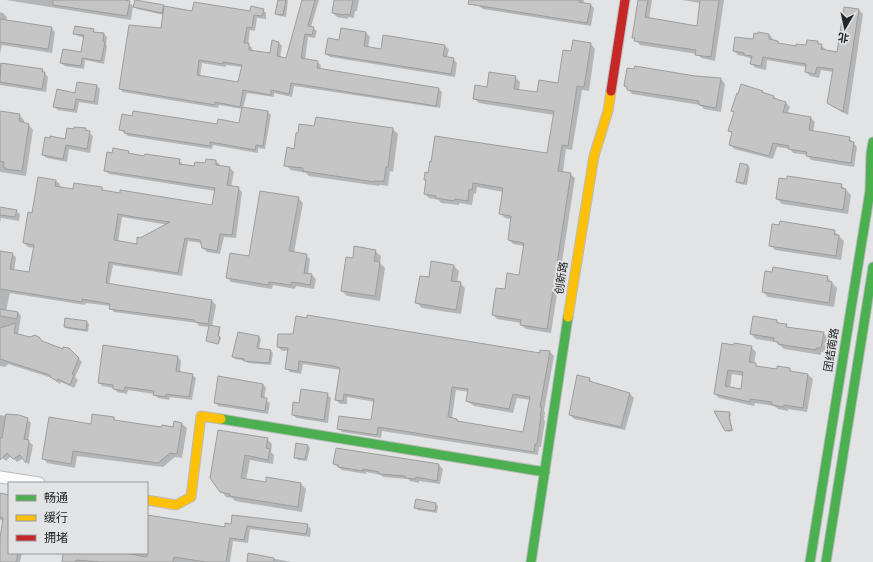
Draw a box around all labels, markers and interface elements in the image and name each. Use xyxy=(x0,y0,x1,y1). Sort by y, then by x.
north arrow xyxy=(825,8,865,48)
text: 北 xyxy=(837,29,850,45)
street label: 创新路 xyxy=(553,261,571,295)
street label: 团结南路 xyxy=(822,327,842,373)
legend xyxy=(8,482,148,554)
text: 畅通 xyxy=(44,491,68,507)
text: 缓行 xyxy=(44,511,68,527)
text: 拥堵 xyxy=(44,531,68,547)

